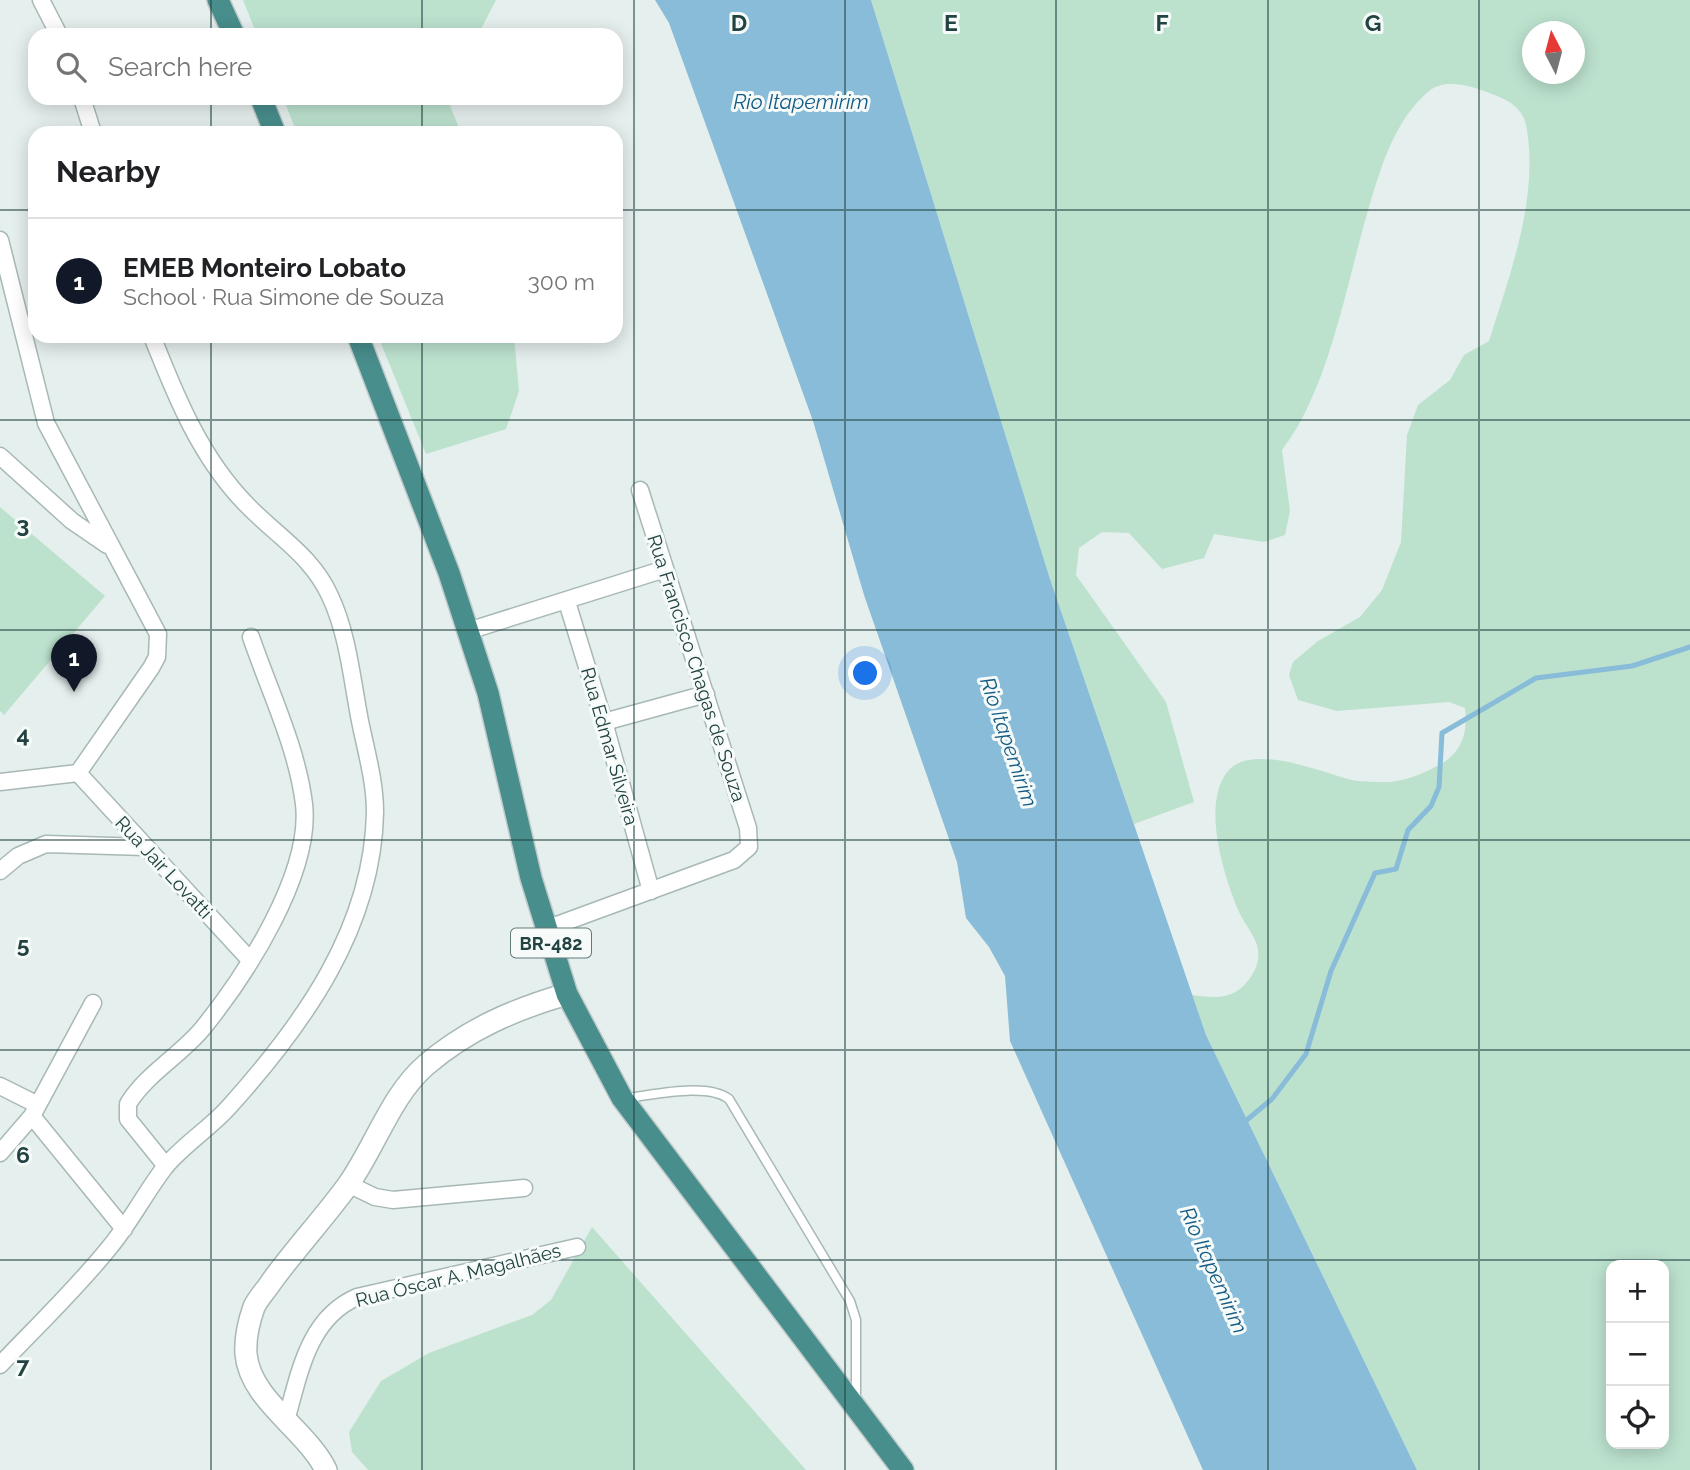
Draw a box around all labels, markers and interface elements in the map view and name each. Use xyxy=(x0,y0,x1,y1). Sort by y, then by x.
text: D xyxy=(731,9,747,36)
text: E xyxy=(944,9,958,36)
text: F xyxy=(1155,9,1169,36)
text: G xyxy=(1365,9,1381,36)
north arrow xyxy=(1522,21,1585,84)
search box xyxy=(28,28,623,105)
icon: search xyxy=(52,48,90,86)
text: Search here xyxy=(108,52,252,82)
water label: Rio Itapemirim xyxy=(733,89,869,114)
text: Nearby xyxy=(56,154,160,189)
text: EMEB Monteiro Lobato xyxy=(123,253,406,283)
text: 1 xyxy=(73,268,85,295)
text: 300 m xyxy=(528,268,595,295)
text: School · Rua Simone de Souza xyxy=(123,283,444,310)
text: 3 xyxy=(17,511,29,538)
street label: Rua Francisco Chagas de Souza xyxy=(643,532,751,804)
pin: 1 xyxy=(51,634,97,692)
your location xyxy=(848,656,882,690)
street label: Rua Edmar Silveira xyxy=(577,664,643,828)
water label: Rio Itapemirim xyxy=(975,674,1043,810)
text: 4 xyxy=(16,721,30,748)
street label: Rua Jair Lovatti xyxy=(111,811,217,923)
road number: BR-482 xyxy=(511,928,591,958)
text: 5 xyxy=(17,931,30,958)
text: 6 xyxy=(16,1141,30,1168)
water label: Rio Itapemirim xyxy=(1175,1203,1253,1337)
street label: Rua Óscar A. Magalhães xyxy=(353,1239,563,1311)
map controls xyxy=(1606,1260,1669,1449)
button: + xyxy=(1606,1260,1669,1323)
button: − xyxy=(1606,1323,1669,1386)
text: 7 xyxy=(17,1351,30,1378)
button: locate xyxy=(1606,1386,1669,1449)

